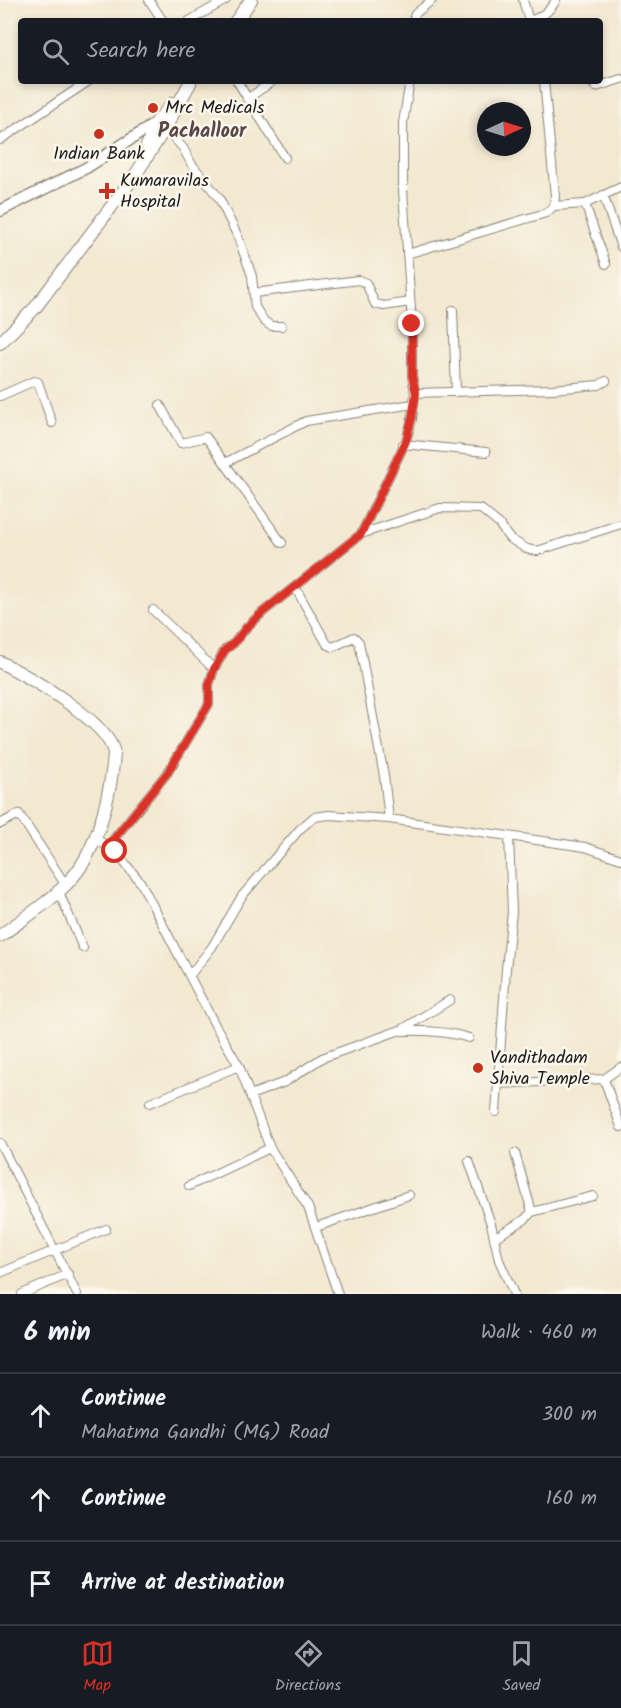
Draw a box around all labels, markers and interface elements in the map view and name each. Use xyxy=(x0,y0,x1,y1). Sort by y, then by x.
search box xyxy=(18,18,603,84)
text: Search here xyxy=(87,34,195,69)
icon: search xyxy=(39,35,72,68)
place label: Mrc Medicals xyxy=(165,94,265,123)
marker: Mrc Medicals xyxy=(146,101,160,115)
north arrow xyxy=(477,102,531,156)
district label: Pachalloor xyxy=(158,116,247,148)
marker: Indian Bank xyxy=(92,127,106,141)
place label: Indian Bank xyxy=(53,140,145,169)
place label: Kumaravilas Hospital xyxy=(120,167,209,217)
marker: Kumaravilas Hospital xyxy=(98,182,116,200)
route end xyxy=(398,310,424,336)
route start xyxy=(101,837,127,863)
place label: Vandithadam Shiva Temple xyxy=(490,1044,590,1094)
marker: Vandithadam Shiva Temple xyxy=(471,1061,485,1075)
text: 6 min xyxy=(24,1312,91,1354)
text: Walk · 460 m xyxy=(481,1317,597,1349)
text: Continue xyxy=(81,1382,166,1417)
icon: ahead xyxy=(24,1399,57,1432)
text: 300 m xyxy=(542,1399,597,1431)
text: Mahatma Gandhi (MG) Road xyxy=(81,1417,329,1449)
text: Continue xyxy=(81,1482,166,1517)
icon: ahead xyxy=(24,1483,57,1516)
text: 160 m xyxy=(546,1483,597,1515)
text: Arrive at destination xyxy=(81,1566,284,1601)
icon: arrive xyxy=(24,1567,57,1600)
tab: Map xyxy=(81,1637,114,1698)
tab: Directions xyxy=(275,1637,341,1698)
tab: Saved xyxy=(502,1637,540,1698)

